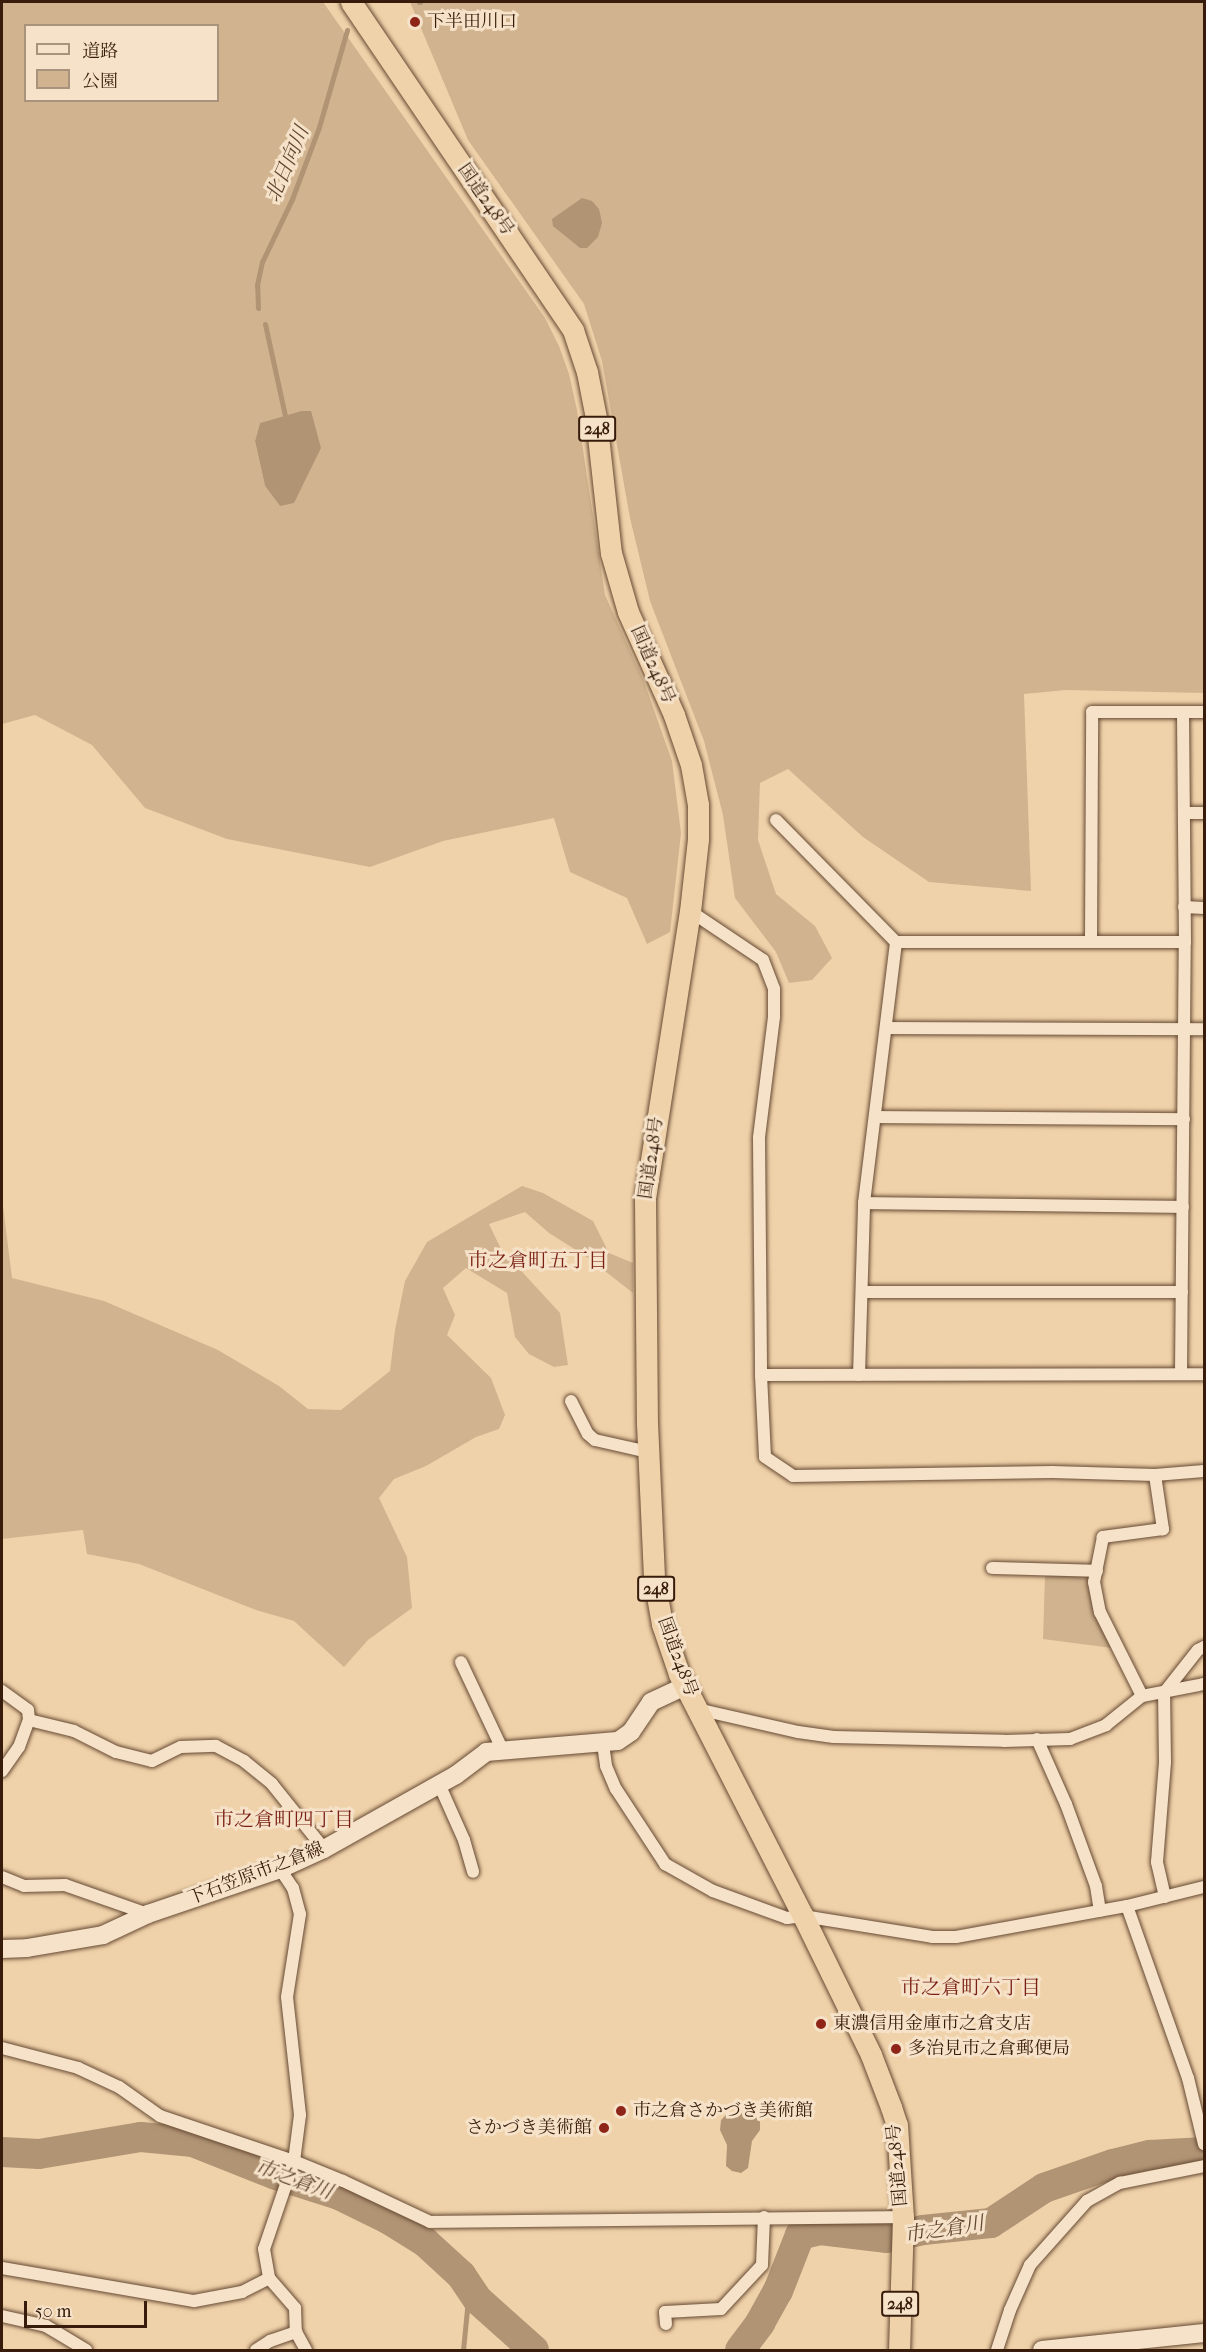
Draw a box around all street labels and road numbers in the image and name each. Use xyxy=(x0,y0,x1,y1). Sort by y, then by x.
street label: 国道248号 xyxy=(452,160,518,240)
road number: 248 xyxy=(578,416,616,442)
street label: 国道248号 xyxy=(625,623,679,707)
street label: 国道248号 xyxy=(636,1115,668,1201)
road number: 248 xyxy=(636,1576,676,1602)
street label: 国道248号 xyxy=(653,1614,701,1700)
street label: 下石笠原市之倉線 xyxy=(185,1838,327,1910)
street label: 国道248号 xyxy=(884,2123,912,2207)
road number: 248 xyxy=(880,2291,920,2317)

